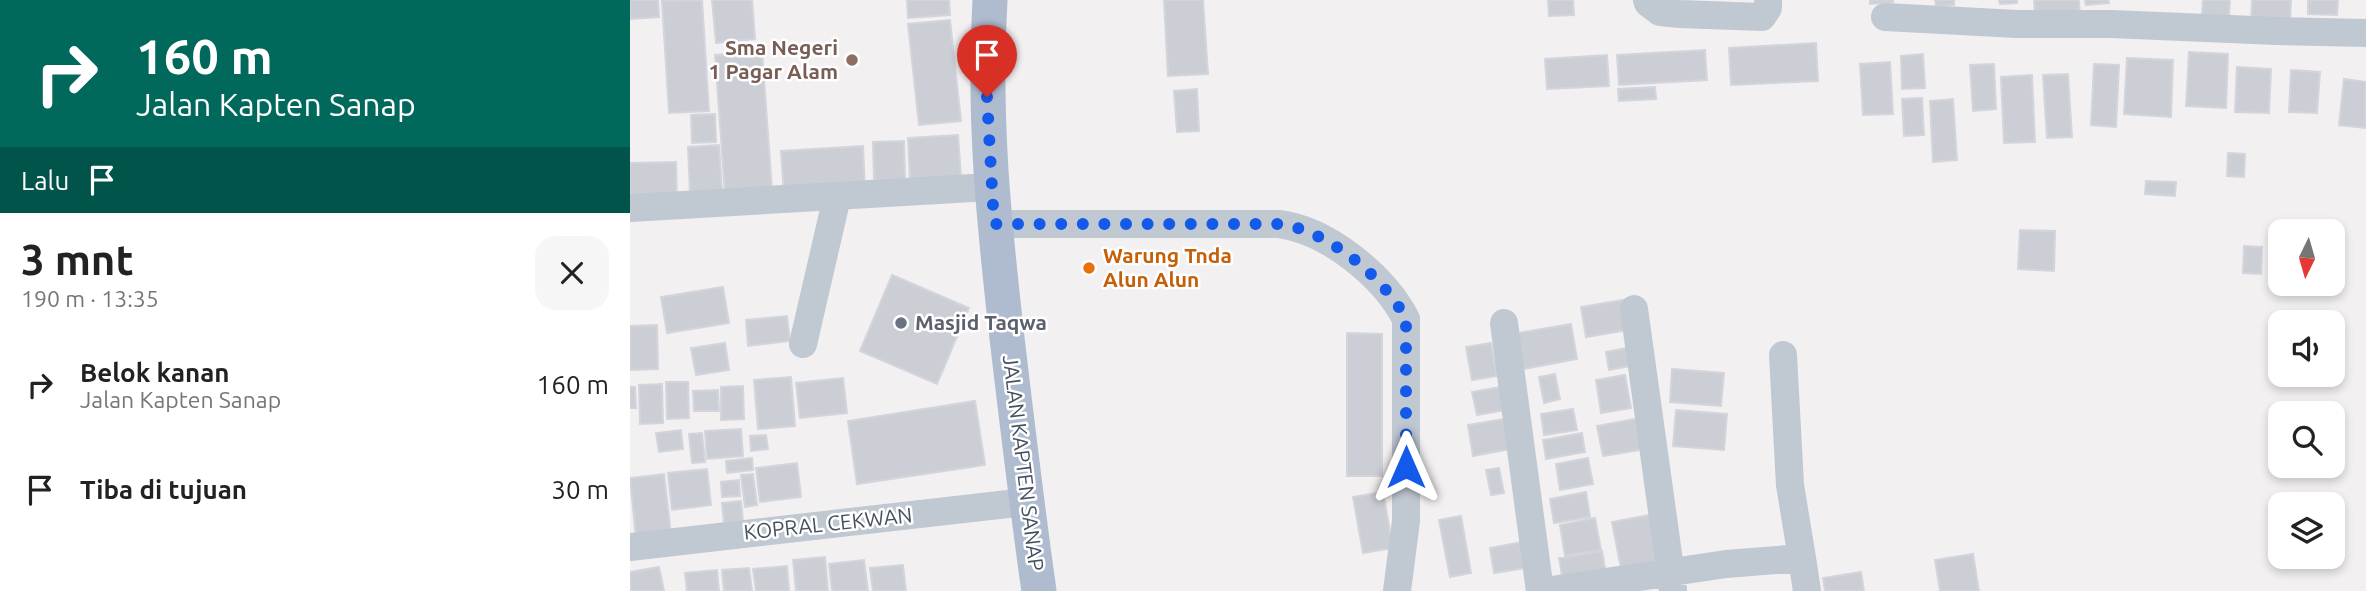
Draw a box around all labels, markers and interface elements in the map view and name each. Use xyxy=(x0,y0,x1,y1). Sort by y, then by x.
pin xyxy=(957,25,1017,97)
icon: right xyxy=(21,28,112,119)
text: 160 m xyxy=(136,28,273,83)
place label: Sma Negeri 1 Pagar Alam xyxy=(709,35,838,83)
icon: arrive xyxy=(968,36,1006,74)
marker: Sma Negeri 1 Pagar Alam xyxy=(844,52,860,68)
text: Jalan Kapten Sanap xyxy=(136,86,416,122)
icon: arrive xyxy=(83,161,121,199)
text: Lalu xyxy=(21,166,69,195)
north arrow xyxy=(2268,219,2345,296)
map controls xyxy=(2268,219,2345,569)
text: 3 mnt xyxy=(21,236,134,283)
button: close xyxy=(535,236,609,310)
place label: Warung Tnda Alun Alun xyxy=(1103,243,1232,291)
marker: Warung Tnda Alun Alun xyxy=(1081,260,1097,276)
text: 190 m · 13:35 xyxy=(21,286,159,311)
place label: Masjid Taqwa xyxy=(915,310,1047,334)
button: sound xyxy=(2268,310,2345,387)
marker: Masjid Taqwa xyxy=(893,315,909,331)
street label: JALAN KAPTEN SANAP xyxy=(999,353,1049,572)
text: Belok kanan xyxy=(80,358,230,387)
icon: right xyxy=(21,366,59,404)
text: 160 m xyxy=(537,370,609,399)
text: Jalan Kapten Sanap xyxy=(80,387,281,412)
button: search xyxy=(2268,401,2345,478)
position arrow xyxy=(1369,430,1443,504)
icon: arrive xyxy=(21,471,59,509)
text: Tiba di tujuan xyxy=(80,475,247,504)
text: 30 m xyxy=(551,475,609,504)
button: layers xyxy=(2268,492,2345,569)
street label: KOPRAL CEKWAN xyxy=(742,502,913,544)

